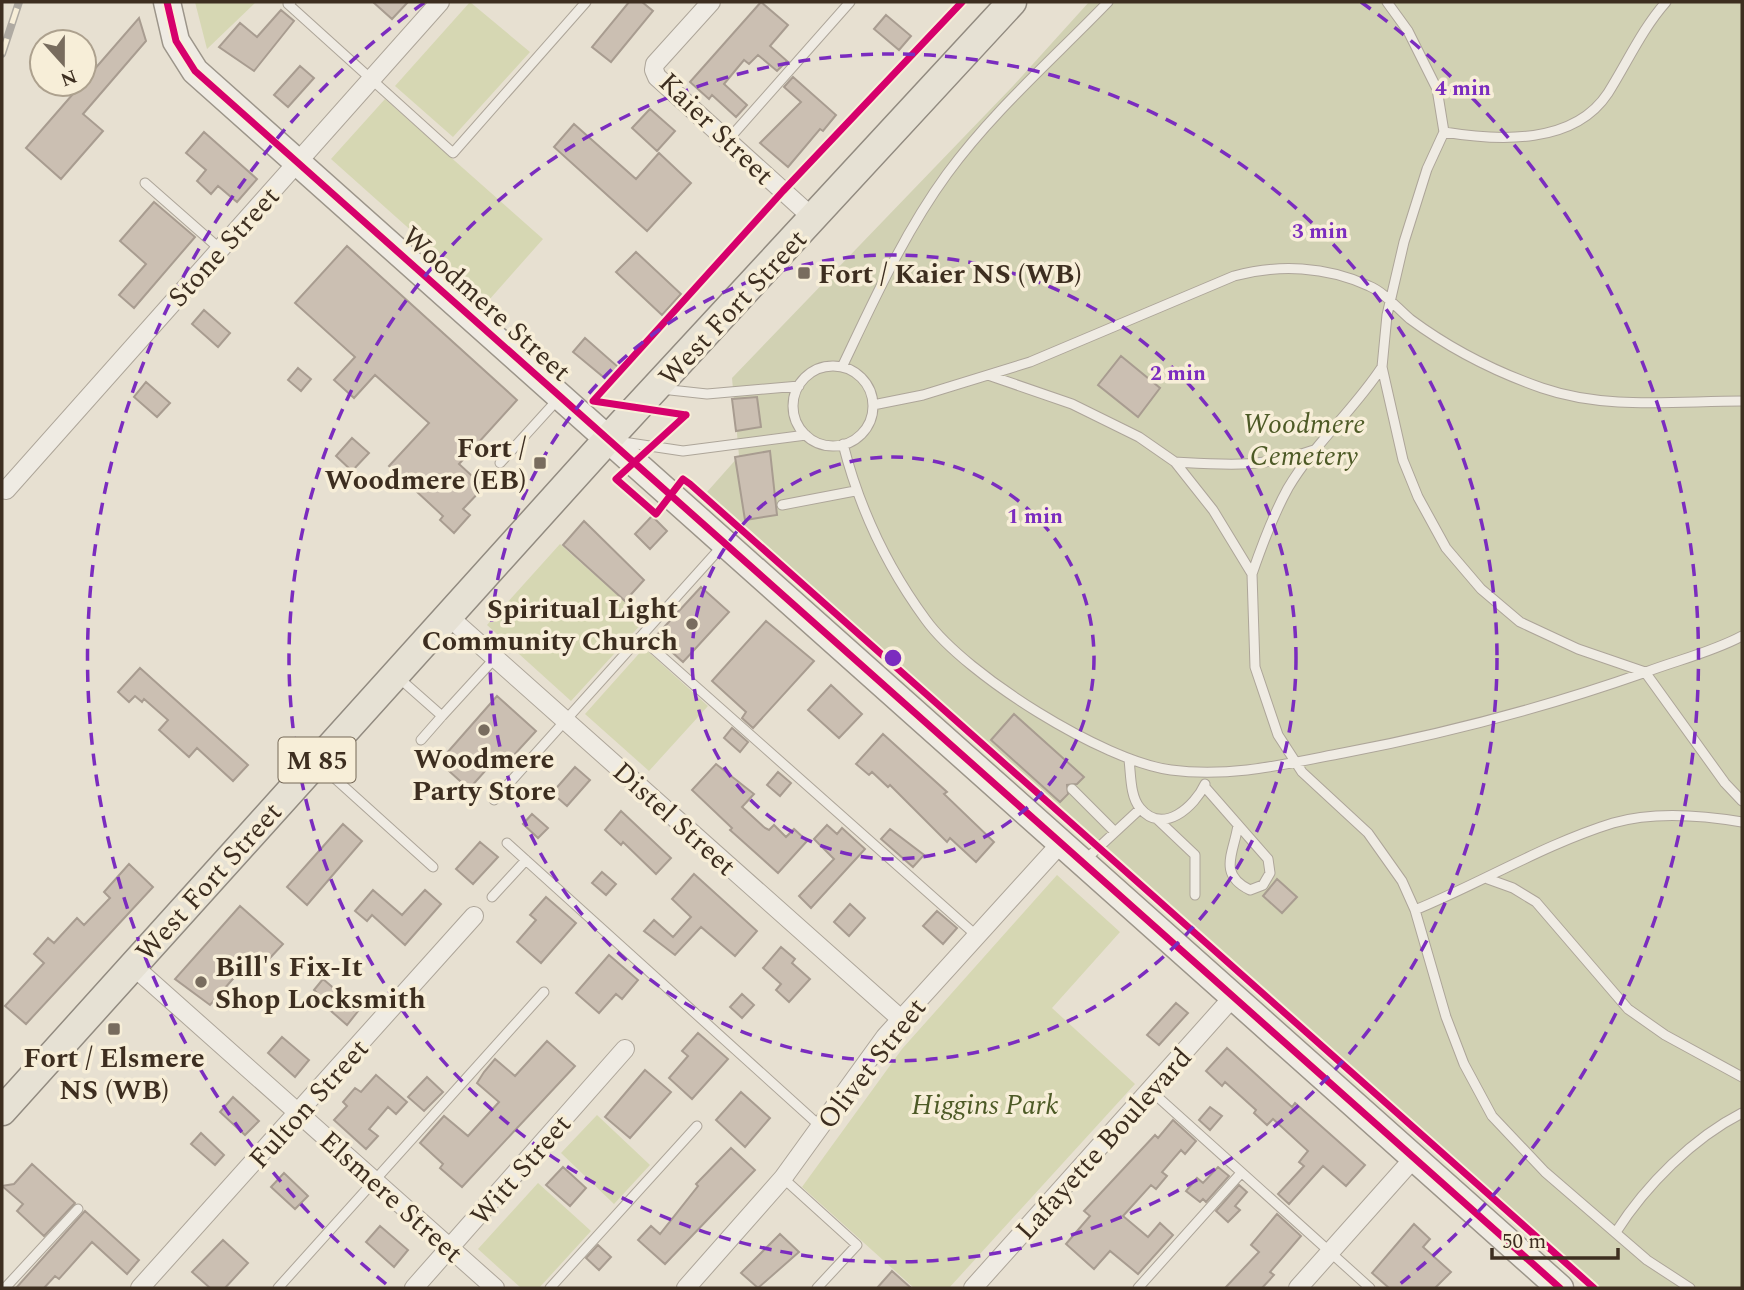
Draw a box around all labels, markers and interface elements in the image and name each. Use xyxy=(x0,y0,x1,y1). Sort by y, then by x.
north arrow xyxy=(28,28,98,98)
text: N xyxy=(56,61,81,94)
street label: Kaier Street xyxy=(648,62,784,196)
text: 4 min xyxy=(1435,73,1491,105)
street label: Stone Street xyxy=(158,177,290,317)
street label: Woodmere Street xyxy=(391,216,581,392)
text: 3 min xyxy=(1292,216,1348,248)
street label: West Fort Street xyxy=(648,219,818,397)
place label: Fort / Kaier NS (WB) xyxy=(818,253,1081,296)
marker: Fort / Kaier NS (WB) xyxy=(796,265,812,281)
text: 2 min xyxy=(1150,358,1206,390)
park label: Woodmere Cemetery xyxy=(1243,403,1365,478)
place label: Fort / Woodmere (EB) xyxy=(325,427,526,502)
marker: Fort / Woodmere (EB) xyxy=(532,455,548,471)
text: 1 min xyxy=(1007,501,1063,533)
place label: Spiritual Light Community Church xyxy=(422,588,678,663)
marker: Spiritual Light Community Church xyxy=(684,616,700,632)
centre of rings xyxy=(881,646,905,670)
marker: Woodmere Party Store xyxy=(476,722,492,738)
road number: M 85 xyxy=(278,738,356,782)
place label: Woodmere Party Store xyxy=(412,738,556,813)
street label: Distel Street xyxy=(602,751,746,887)
street label: West Fort Street xyxy=(125,792,293,972)
place label: Bill's Fix-It Shop Locksmith xyxy=(215,946,426,1021)
marker: Bill's Fix-It Shop Locksmith xyxy=(193,974,209,990)
street label: Olivet Street xyxy=(807,989,937,1139)
marker: Fort / Elsmere NS (WB) xyxy=(106,1021,122,1037)
street label: Fulton Street xyxy=(239,1029,380,1179)
place label: Fort / Elsmere NS (WB) xyxy=(23,1037,205,1112)
street label: Lafayette Boulevard xyxy=(1006,1038,1203,1250)
park label: Higgins Park xyxy=(911,1084,1059,1127)
street label: Witt Street xyxy=(460,1104,582,1236)
street label: Elsmere Street xyxy=(309,1120,473,1274)
scale bar xyxy=(1492,1216,1618,1260)
text: 50 m xyxy=(1502,1226,1546,1258)

